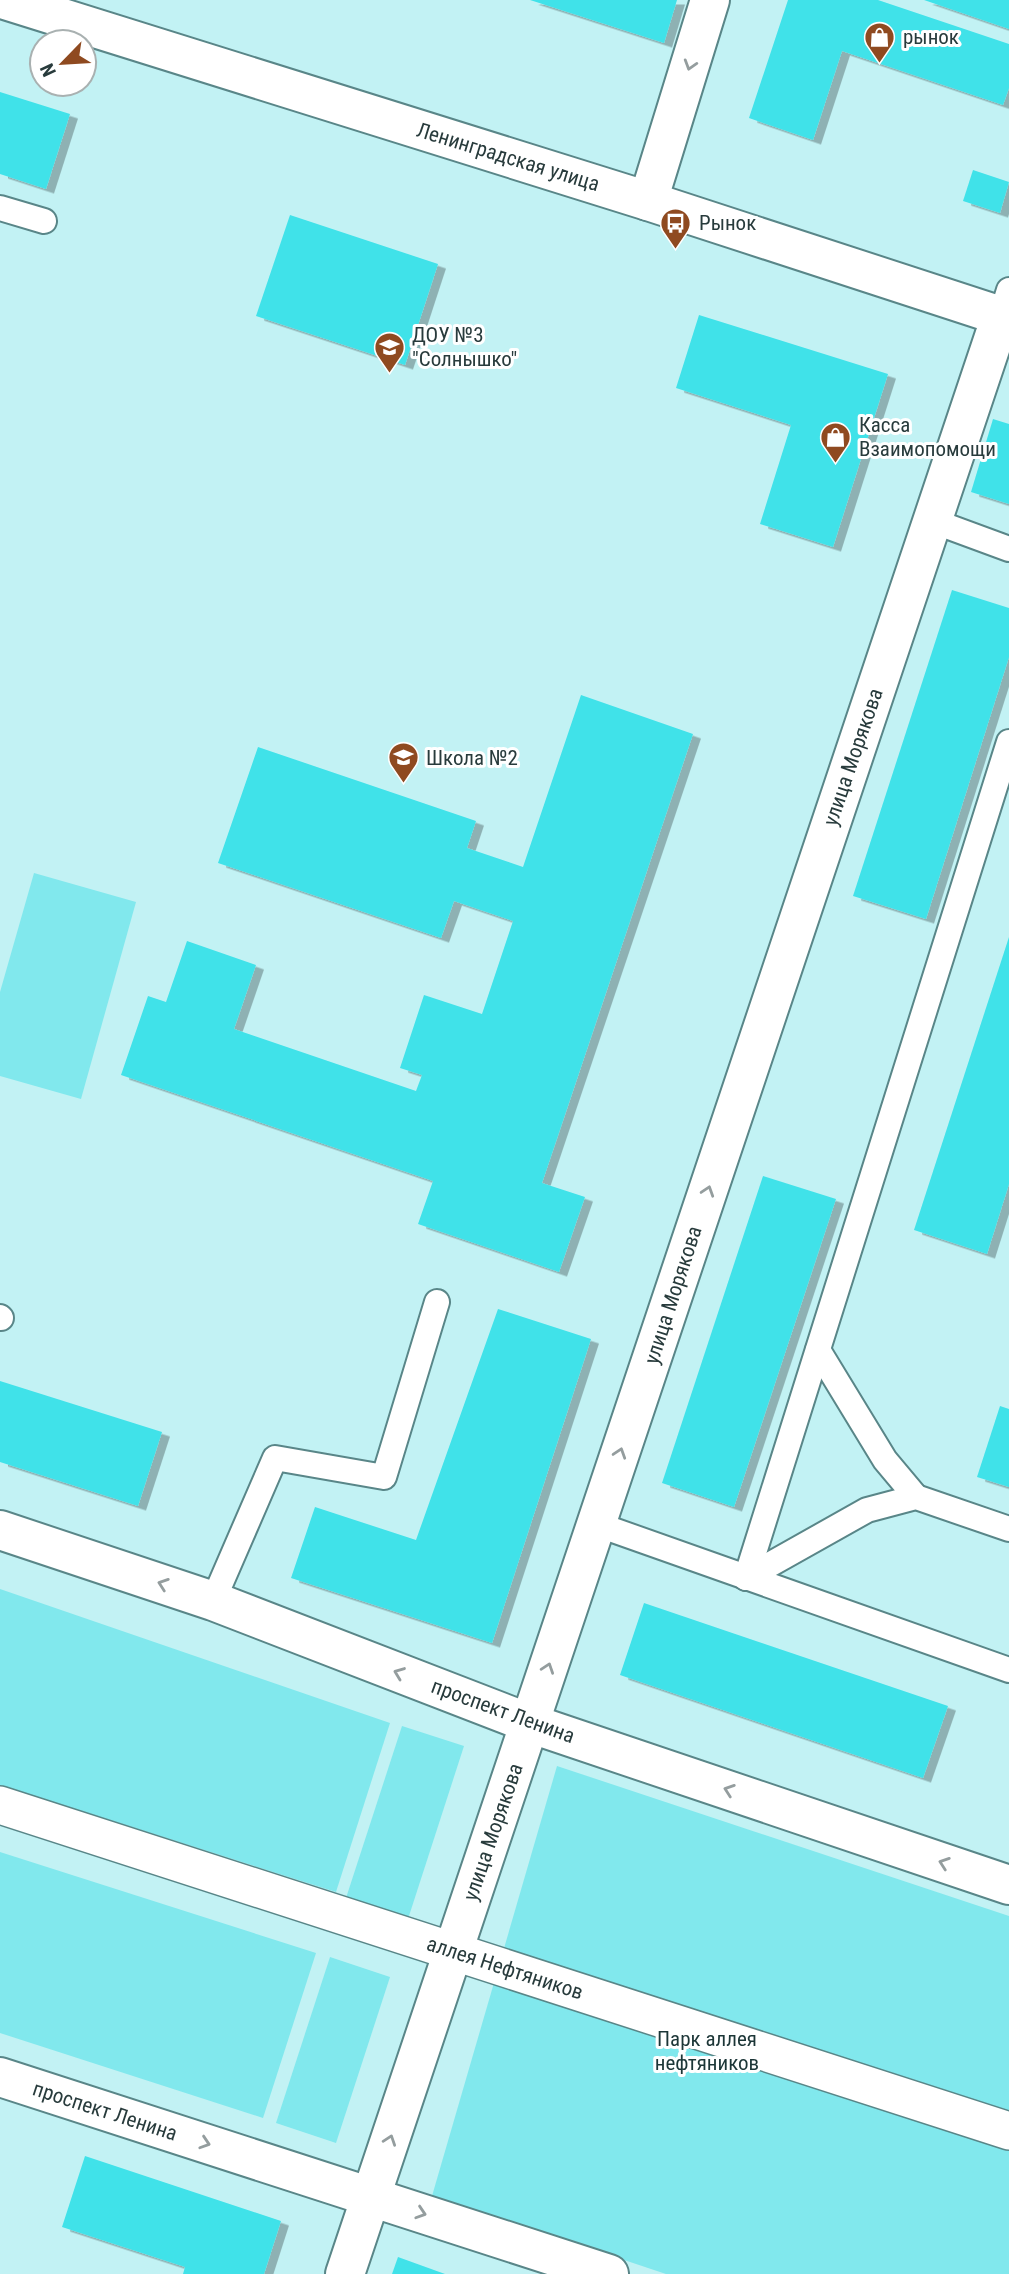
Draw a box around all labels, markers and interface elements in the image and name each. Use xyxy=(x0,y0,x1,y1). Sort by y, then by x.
shop icon: рынок xyxy=(863,20,897,64)
place label: рынок xyxy=(903,25,959,49)
north arrow xyxy=(28,28,98,98)
one-way arrow xyxy=(683,59,698,71)
text: N xyxy=(35,60,61,80)
street label: Ленинградская улица xyxy=(414,118,602,196)
bus stop icon: Рынок xyxy=(659,206,693,250)
place label: Рынок xyxy=(699,211,756,235)
place label: ДОУ №3 "Солнышко" xyxy=(412,323,517,371)
school or university icon: ДОУ №3 "Солнышко" xyxy=(372,330,406,374)
place label: Касса Взаимопомощи xyxy=(859,413,996,461)
shop icon: Касса Взаимопомощи xyxy=(819,420,853,464)
street label: улица Морякова xyxy=(818,685,888,829)
school or university icon: Школа №2 xyxy=(386,741,420,785)
place label: Школа №2 xyxy=(426,746,518,770)
one-way arrow xyxy=(700,1185,714,1197)
street label: улица Морякова xyxy=(639,1223,707,1367)
one-way arrow xyxy=(612,1447,626,1459)
one-way arrow xyxy=(158,1578,170,1592)
one-way arrow xyxy=(540,1663,554,1675)
one-way arrow xyxy=(394,1667,406,1681)
street label: проспект Ленина xyxy=(428,1674,578,1748)
street label: улица Морякова xyxy=(458,1760,528,1904)
one-way arrow xyxy=(723,1784,735,1798)
one-way arrow xyxy=(939,1857,951,1871)
street label: аллея Нефтяников xyxy=(424,1931,586,2005)
park label: Парк аллея нефтяников xyxy=(655,2027,759,2075)
street label: проспект Ленина xyxy=(30,2076,180,2146)
one-way arrow xyxy=(381,2134,396,2146)
one-way arrow xyxy=(199,2135,211,2150)
one-way arrow xyxy=(415,2205,427,2219)

